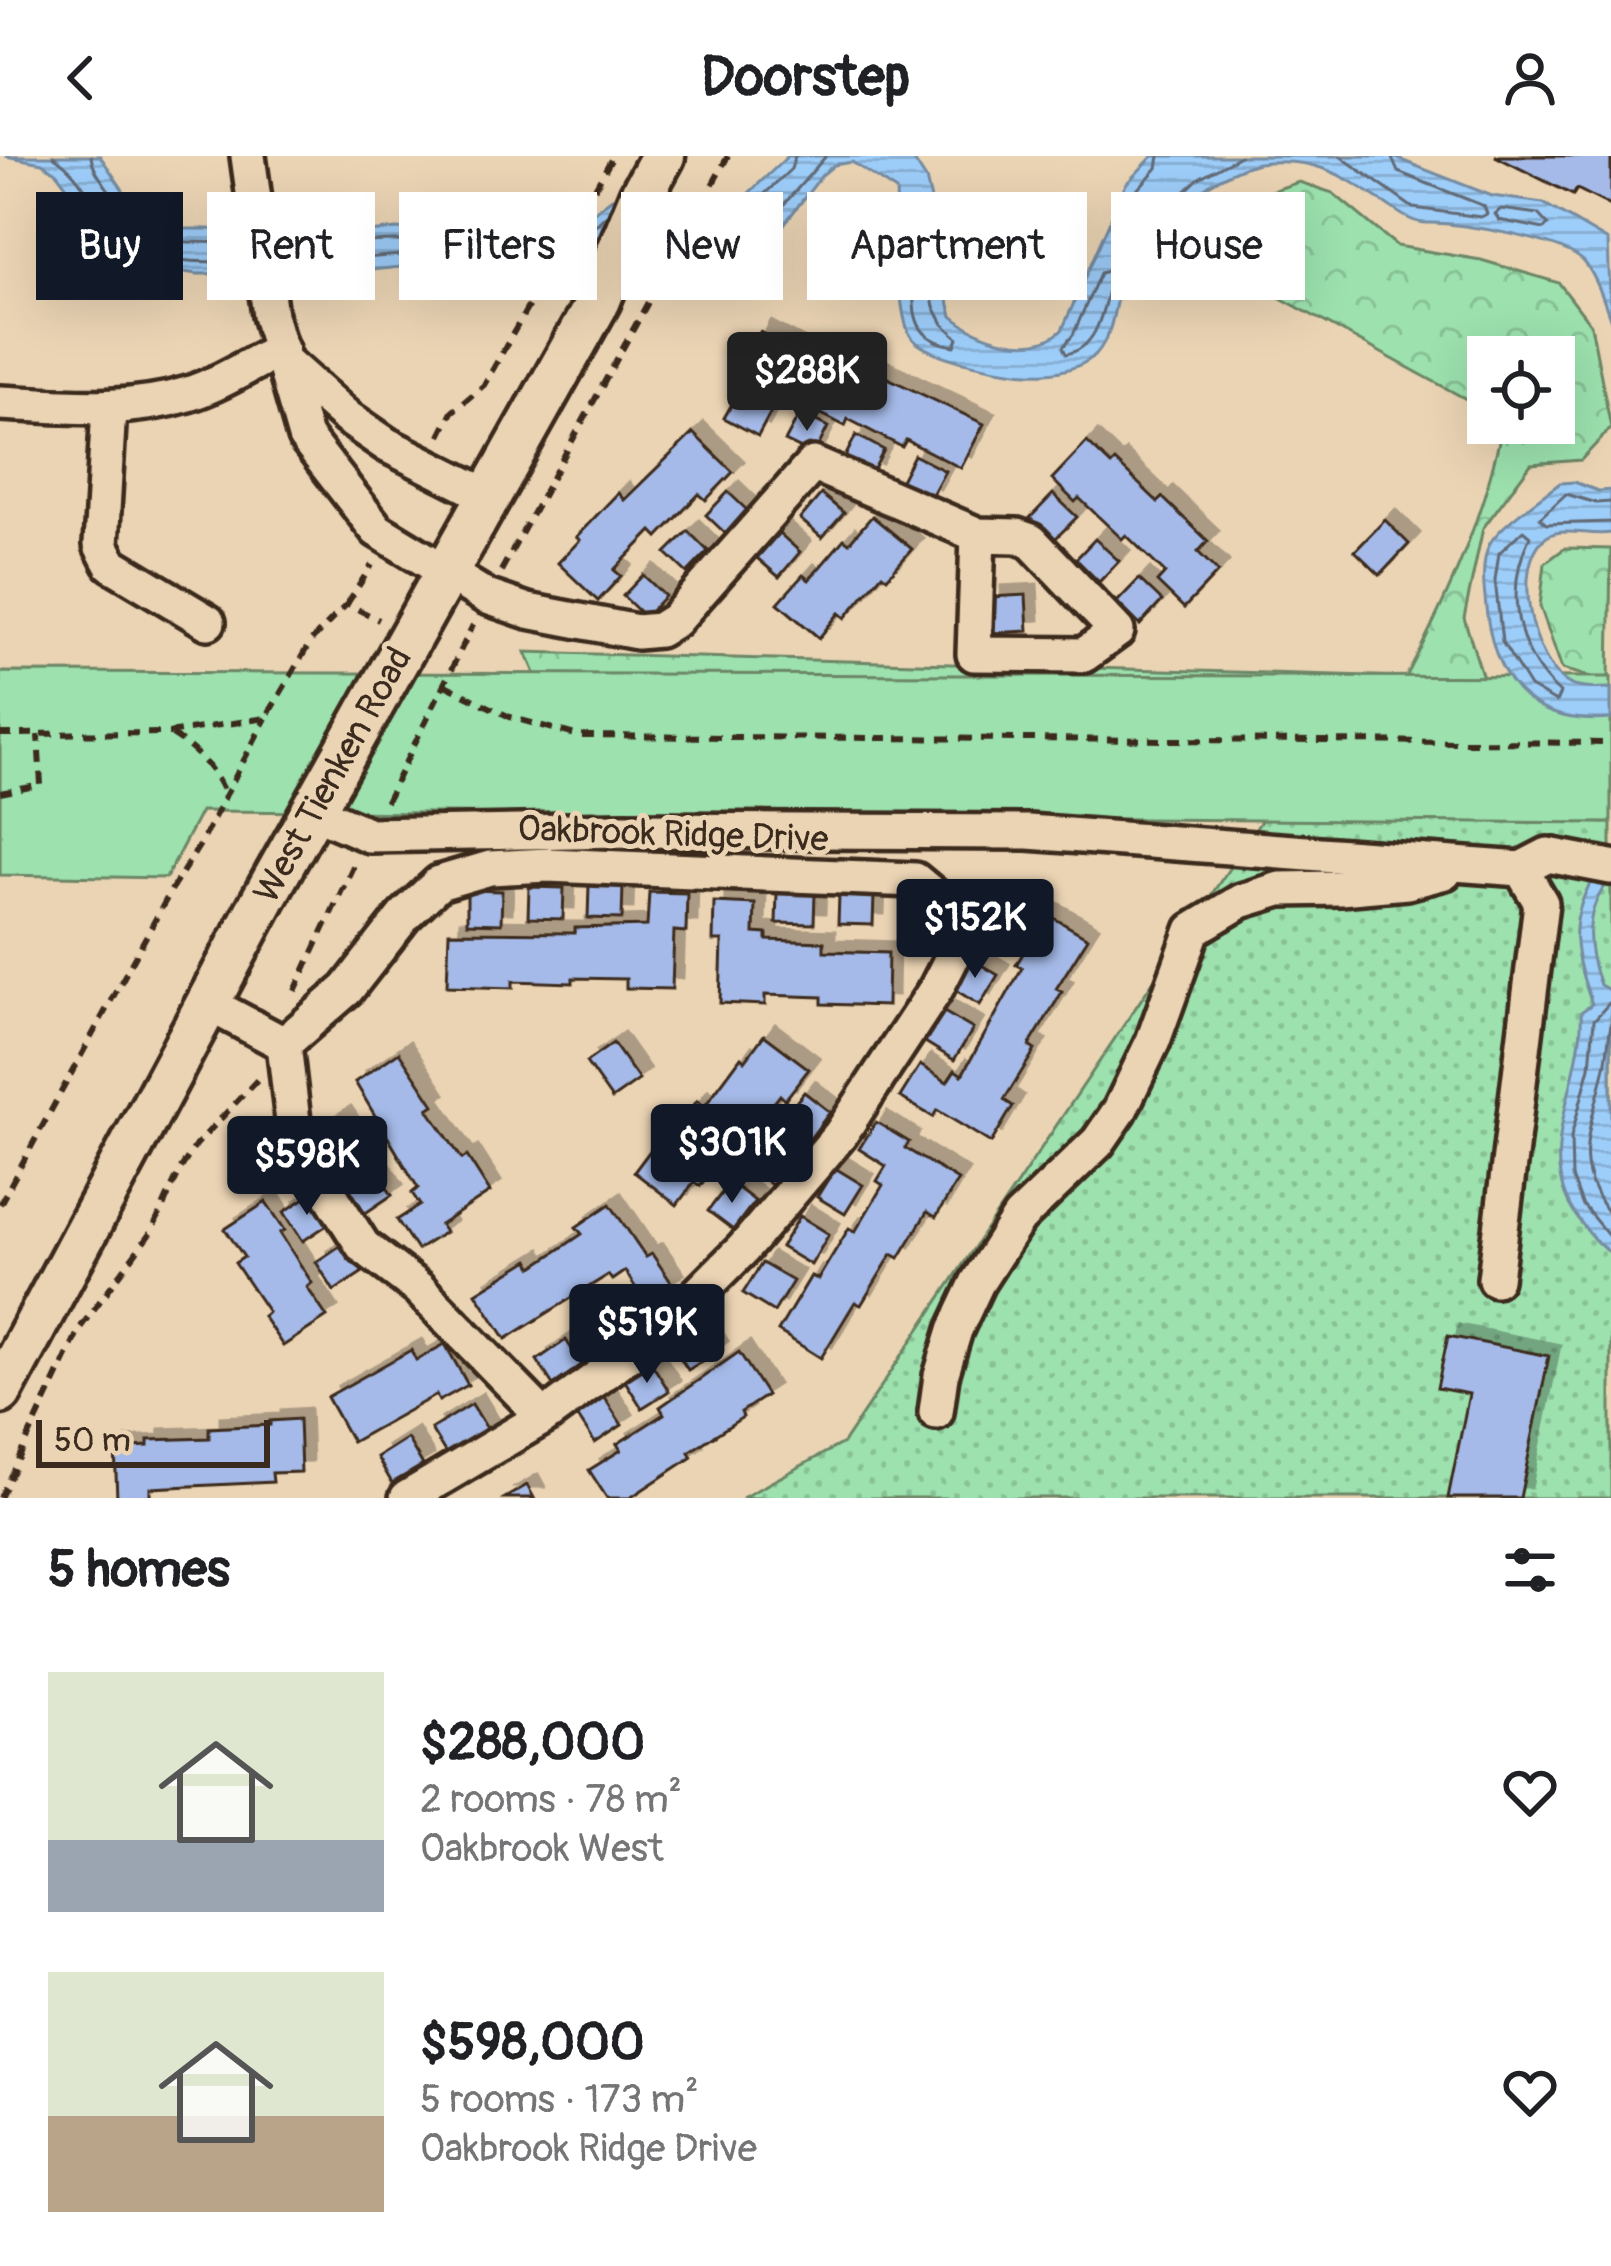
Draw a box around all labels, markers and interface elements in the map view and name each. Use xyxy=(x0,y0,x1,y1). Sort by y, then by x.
text: Doorstep xyxy=(701,44,910,112)
icon: back xyxy=(48,45,114,111)
icon: person xyxy=(1497,45,1563,111)
chip: Buy xyxy=(36,192,183,300)
chip: Rent xyxy=(207,192,375,300)
chip: Filters xyxy=(399,192,597,300)
chip: New xyxy=(621,192,783,300)
chip: Apartment xyxy=(807,192,1087,300)
chip: House xyxy=(1111,192,1305,300)
pin: $288K xyxy=(723,332,891,434)
map controls xyxy=(1467,336,1575,444)
button: locate xyxy=(1467,336,1575,444)
text: $288K xyxy=(754,346,860,395)
street label: West Tienken Road xyxy=(244,639,422,911)
street label: Oakbrook Ridge Drive xyxy=(517,806,829,862)
pin: $152K xyxy=(891,879,1059,981)
text: $152K xyxy=(924,893,1026,942)
pin: $301K xyxy=(648,1104,816,1206)
pin: $598K xyxy=(223,1116,391,1218)
text: $301K xyxy=(678,1118,786,1167)
text: $598K xyxy=(254,1130,360,1179)
pin: $519K xyxy=(563,1284,731,1386)
text: $519K xyxy=(596,1298,698,1347)
scale bar xyxy=(36,1414,270,1467)
text: 50 m xyxy=(54,1420,131,1461)
icon: filters xyxy=(1497,1537,1563,1603)
text: 5 homes xyxy=(48,1538,230,1602)
text: $288,000 xyxy=(420,1711,645,1775)
icon: home xyxy=(144,1720,288,1864)
icon: heart xyxy=(1497,1759,1563,1825)
text: 2 rooms · 78 m² xyxy=(420,1775,682,1824)
text: Oakbrook West xyxy=(420,1824,664,1873)
text: $598,000 xyxy=(420,2011,645,2075)
icon: home xyxy=(144,2020,288,2164)
icon: heart xyxy=(1497,2059,1563,2125)
text: 5 rooms · 173 m² xyxy=(420,2075,699,2124)
text: Oakbrook Ridge Drive xyxy=(420,2124,757,2173)

